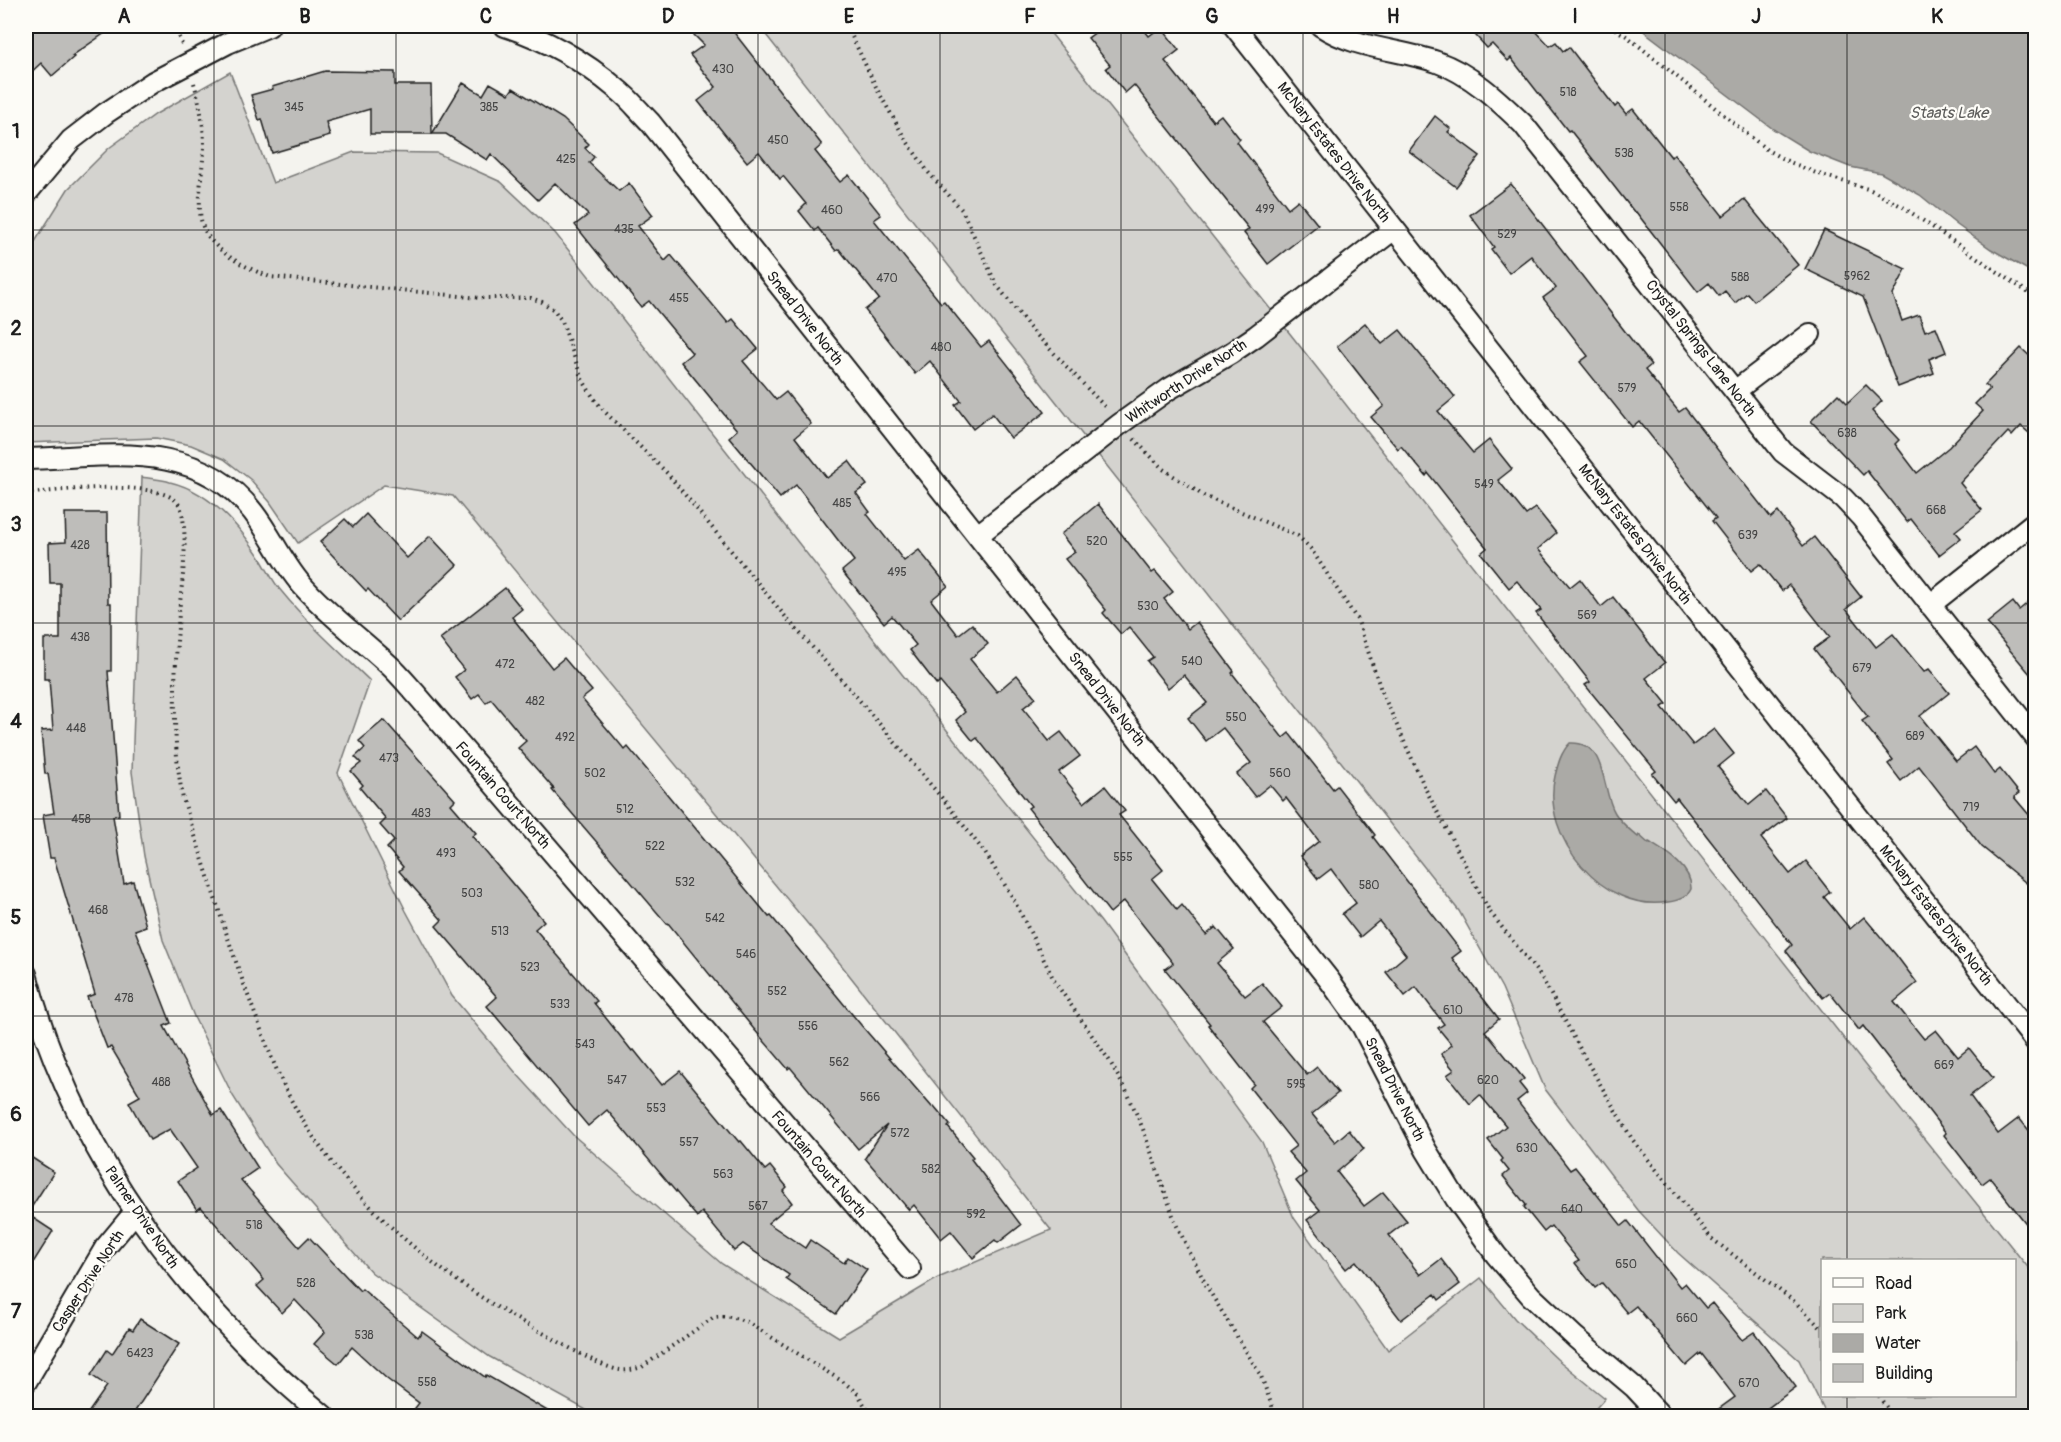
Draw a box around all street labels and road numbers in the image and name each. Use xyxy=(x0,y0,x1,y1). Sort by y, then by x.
street label: McNary Estates Drive North xyxy=(1273,78,1394,226)
street label: Snead Drive North xyxy=(762,267,847,369)
street label: Crystal Springs Lane North xyxy=(1641,276,1760,420)
street label: Whitworth Drive North xyxy=(1122,335,1250,428)
street label: McNary Estates Drive North xyxy=(1574,460,1695,608)
street label: Snead Drive North xyxy=(1064,648,1149,750)
street label: Fountain Court North xyxy=(451,738,554,853)
street label: McNary Estates Drive North xyxy=(1875,841,1996,989)
street label: Snead Drive North xyxy=(1360,1034,1429,1144)
street label: Fountain Court North xyxy=(767,1107,870,1222)
street label: Palmer Drive North xyxy=(100,1162,183,1272)
street label: Casper Drive North xyxy=(48,1227,129,1336)

